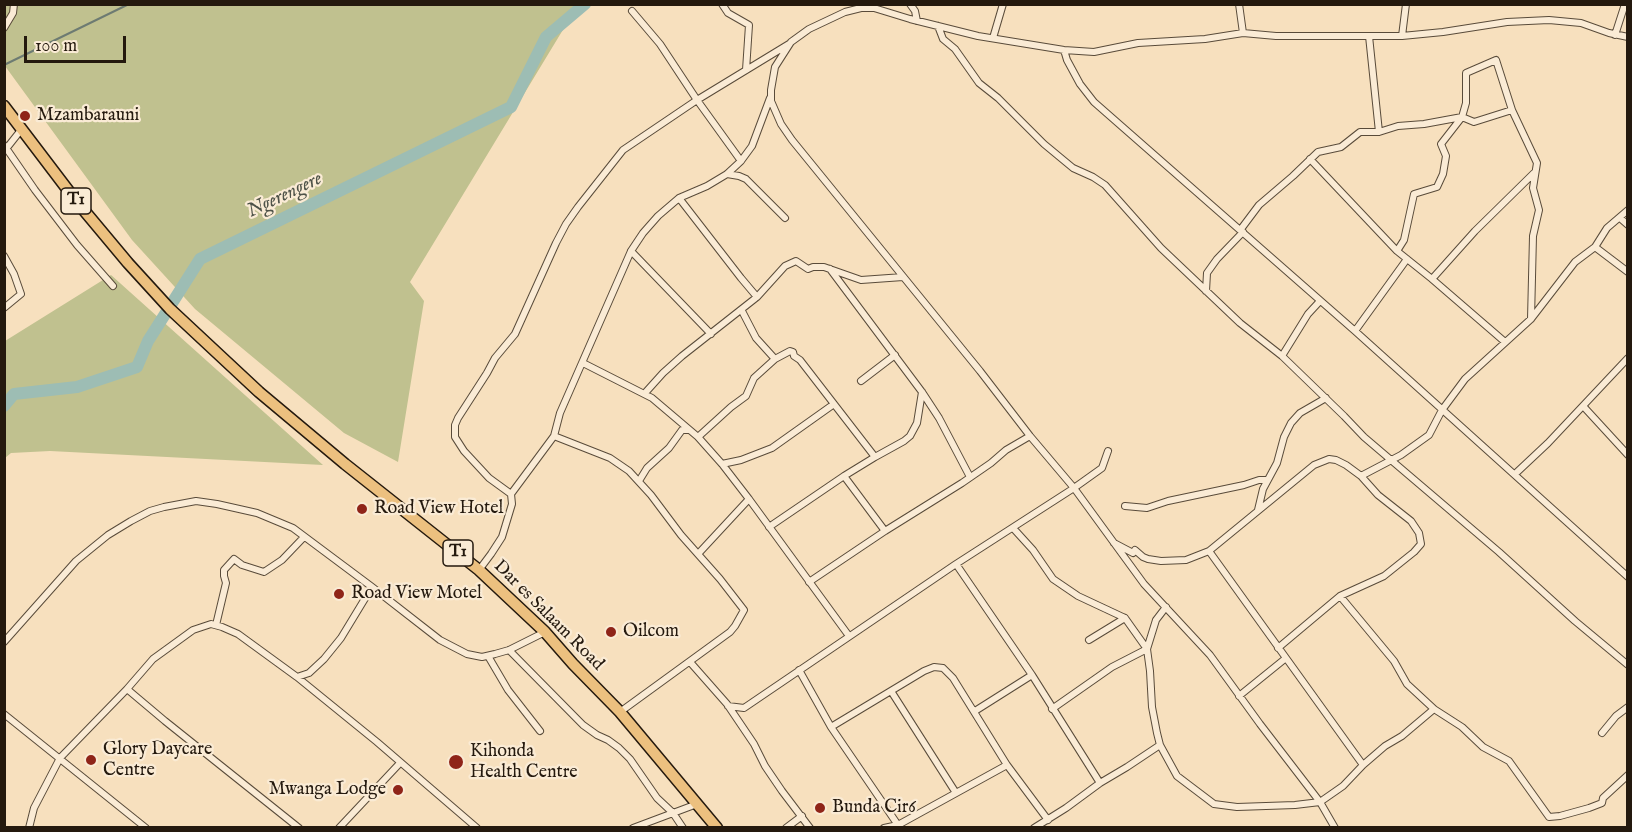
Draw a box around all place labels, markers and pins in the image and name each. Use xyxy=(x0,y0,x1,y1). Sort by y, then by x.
place label: Mzambarauni xyxy=(37,105,139,127)
marker: Mzambarauni xyxy=(18,109,32,123)
place label: Road View Hotel xyxy=(374,498,503,520)
marker: Road View Hotel xyxy=(355,502,369,516)
place label: Road View Motel xyxy=(351,583,482,605)
marker: Road View Motel xyxy=(332,587,346,601)
place label: Oilcom xyxy=(623,621,679,643)
marker: Oilcom xyxy=(604,625,618,639)
place label: Glory Daycare Centre xyxy=(103,739,212,782)
place label: Kihonda Health Centre xyxy=(470,741,578,783)
marker: Glory Daycare Centre xyxy=(84,753,98,767)
marker: Kihonda Health Centre xyxy=(447,753,465,771)
place label: Mwanga Lodge xyxy=(269,779,386,801)
marker: Mwanga Lodge xyxy=(391,783,405,797)
place label: Bunda Cir6 xyxy=(832,797,916,819)
marker: Bunda Cir6 xyxy=(813,801,827,815)

